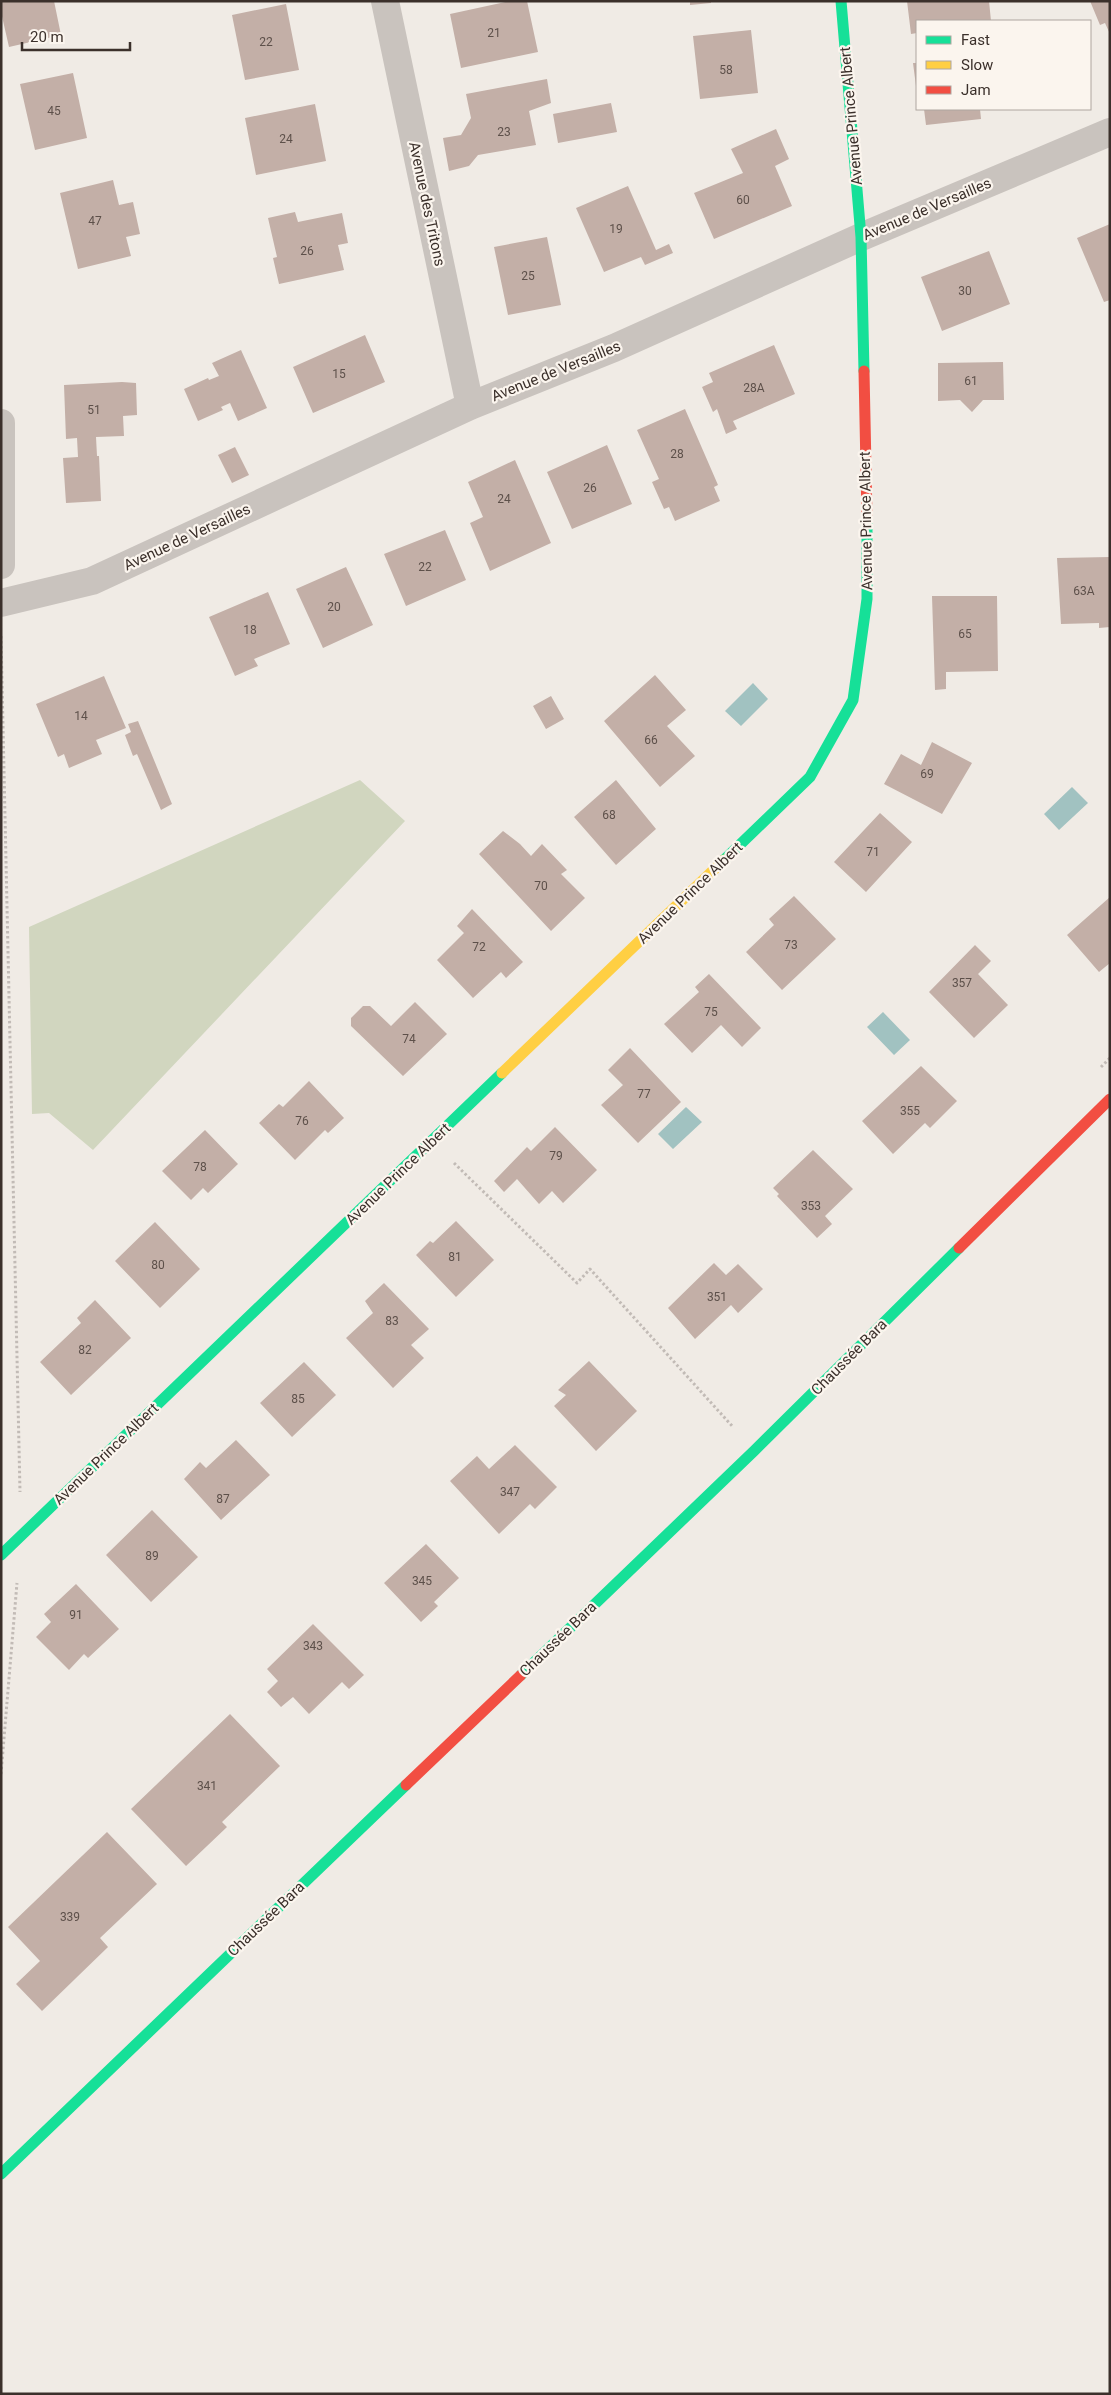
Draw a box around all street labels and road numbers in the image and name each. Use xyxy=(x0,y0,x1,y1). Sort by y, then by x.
street label: Avenue Prince Albert xyxy=(836,46,866,186)
street label: Avenue des Tritons xyxy=(405,140,449,268)
street label: Avenue de Versailles xyxy=(860,174,994,244)
street label: Avenue de Versailles xyxy=(489,337,623,405)
street label: Avenue Prince Albert xyxy=(856,451,876,591)
street label: Avenue de Versailles xyxy=(121,500,253,574)
street label: Avenue Prince Albert xyxy=(634,838,746,948)
street label: Avenue Prince Albert xyxy=(342,1119,454,1229)
street label: Chaussée Bara xyxy=(807,1315,891,1399)
street label: Avenue Prince Albert xyxy=(50,1399,162,1509)
street label: Chaussée Bara xyxy=(516,1598,600,1680)
street label: Chaussée Bara xyxy=(224,1878,308,1960)

